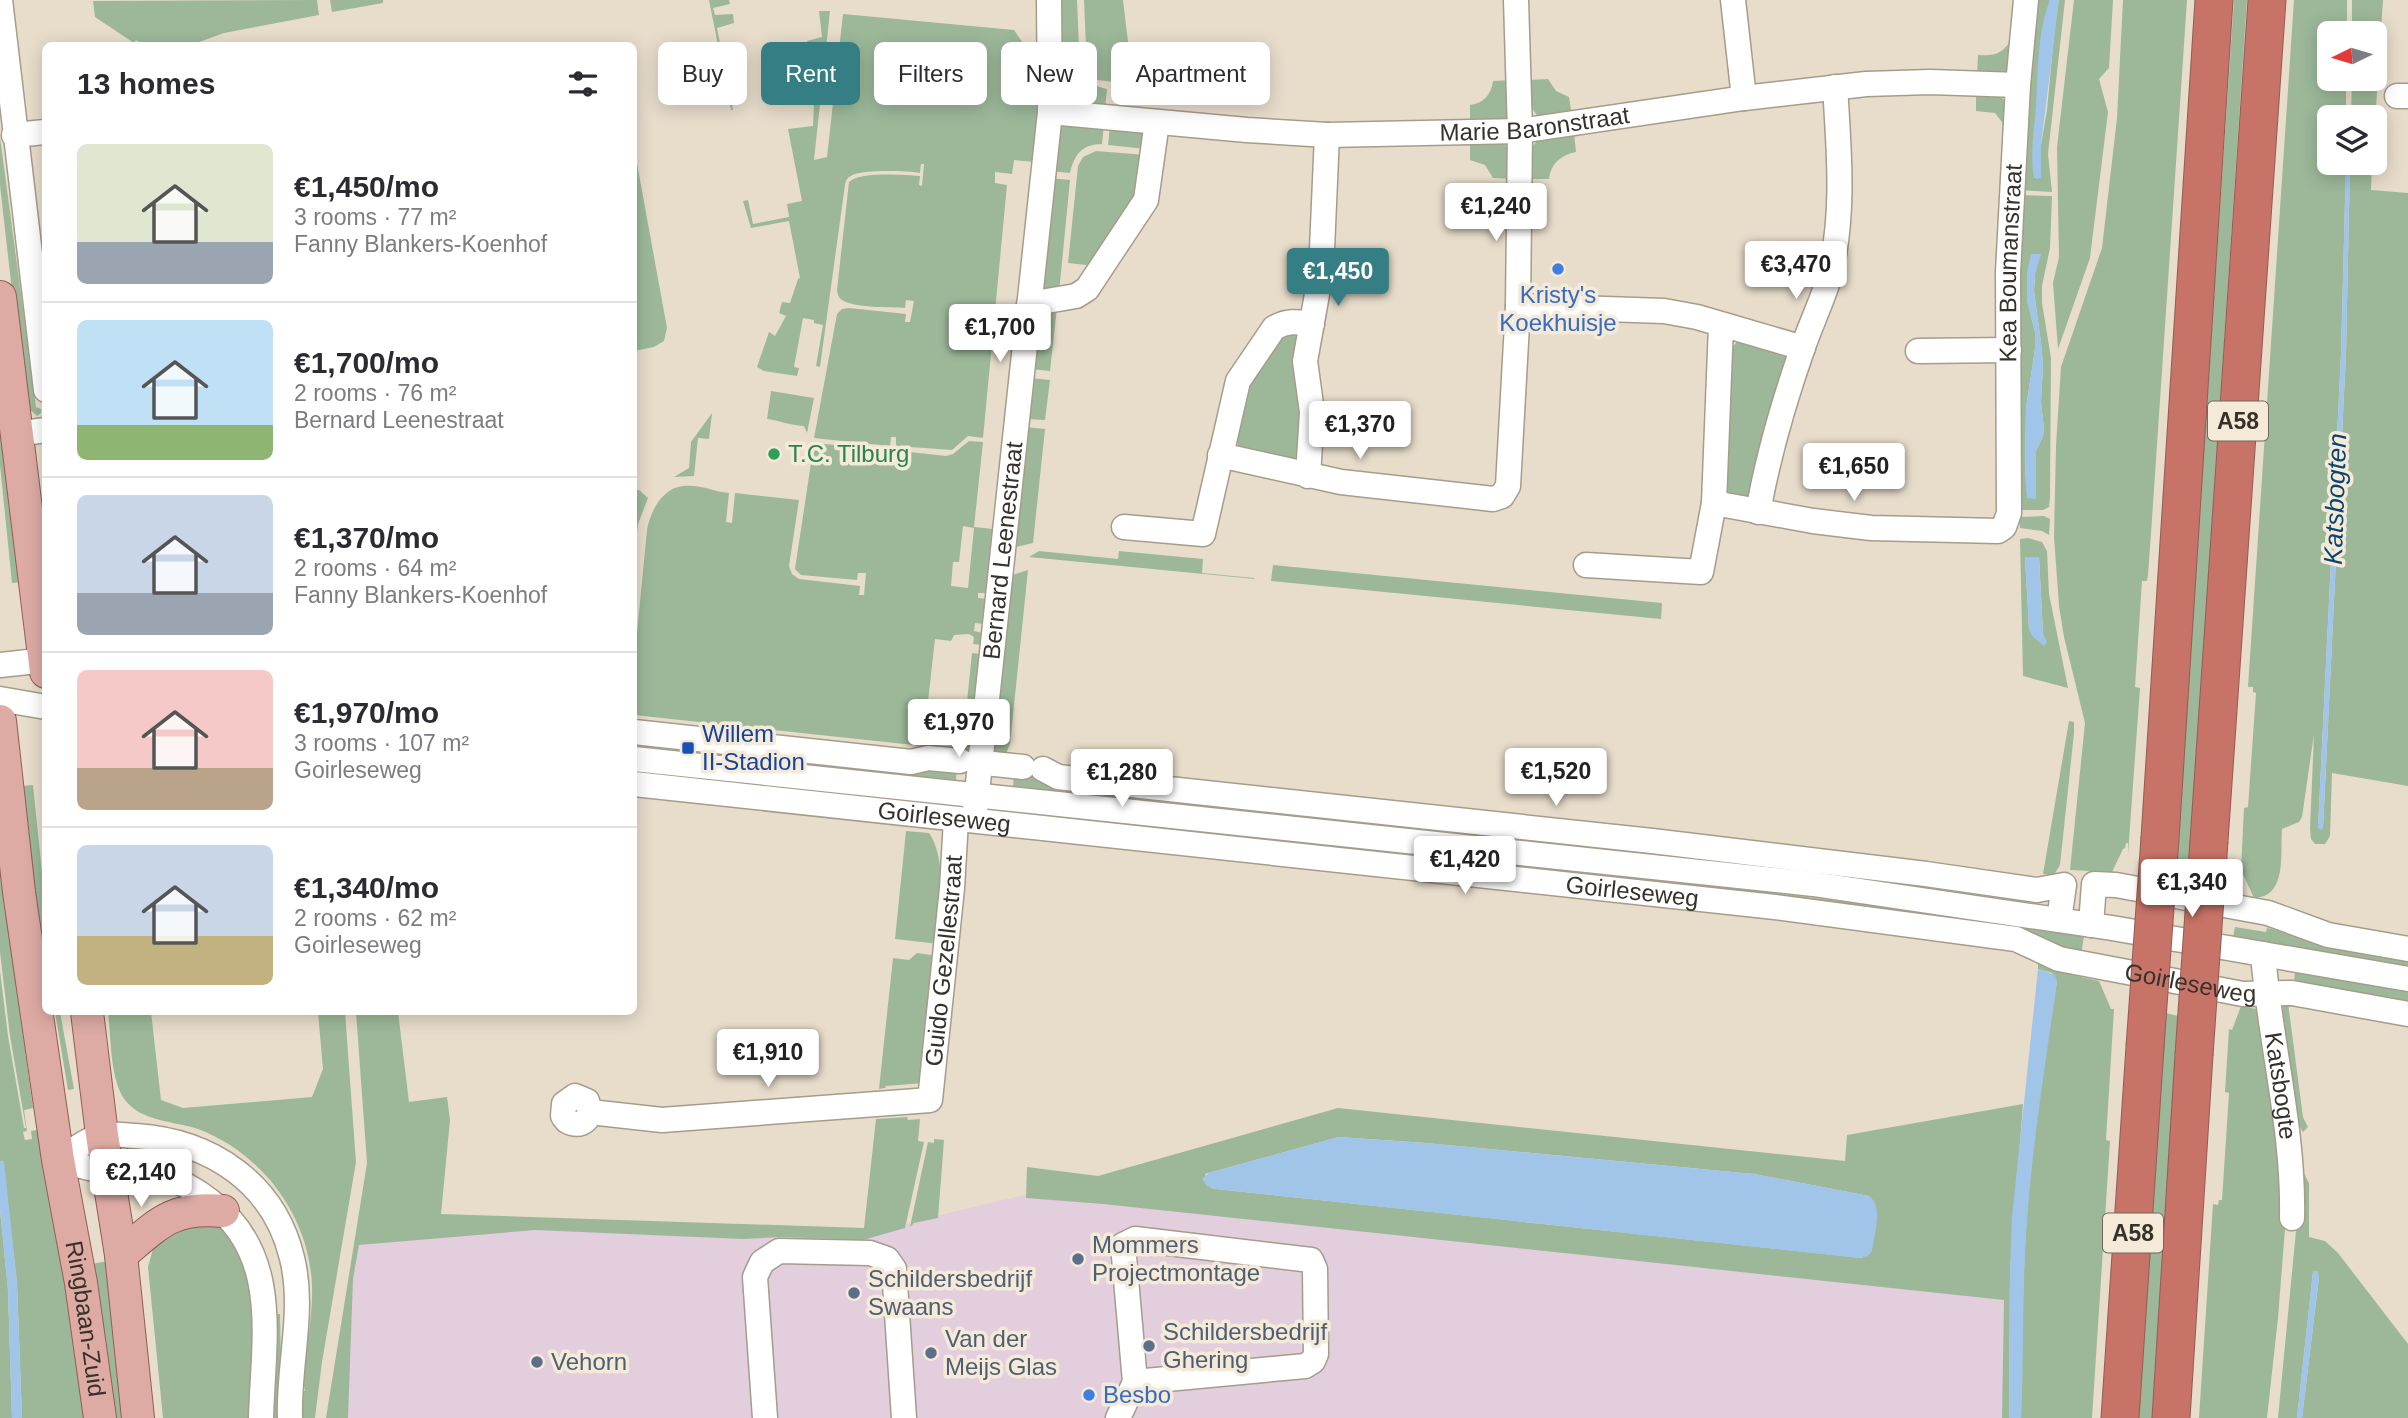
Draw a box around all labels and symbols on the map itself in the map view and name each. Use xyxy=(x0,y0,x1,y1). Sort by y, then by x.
north arrow xyxy=(2317,21,2387,91)
street label: Marie Baronstraat xyxy=(1439,101,1631,146)
street label: Kea Boumanstraat xyxy=(1994,163,2027,363)
pin: €1,240 xyxy=(1439,184,1553,243)
pin: €3,470 xyxy=(1739,242,1853,301)
pin: €1,450 xyxy=(1281,248,1395,308)
marker: Kristy's Koekhuisje xyxy=(1550,261,1566,277)
place label: Kristy's Koekhuisje xyxy=(1499,281,1617,336)
pin: €1,700 xyxy=(943,304,1057,364)
pin: €1,370 xyxy=(1303,402,1417,461)
road number: A58 xyxy=(2208,402,2268,440)
water label: Katsbogten xyxy=(2318,433,2352,565)
place label: T.C. Tilburg xyxy=(788,440,909,467)
street label: Bernard Leenestraat xyxy=(977,440,1028,661)
pin: €1,650 xyxy=(1797,444,1911,503)
marker: T.C. Tilburg xyxy=(766,446,782,462)
pin: €1,970 xyxy=(902,700,1016,759)
place label: Willem II-Stadion xyxy=(702,720,805,775)
marker: Willem II-Stadion xyxy=(680,740,696,756)
pin: €1,520 xyxy=(1499,748,1613,808)
pin: €1,280 xyxy=(1065,750,1179,809)
street label: Goirleseweg xyxy=(876,796,1012,838)
pin: €1,420 xyxy=(1408,836,1522,896)
street label: Guido Gezellestraat xyxy=(920,854,967,1068)
pin: €1,340 xyxy=(2135,860,2249,919)
street label: Goirleseweg xyxy=(1564,871,1700,912)
street label: Goirleseweg xyxy=(2122,958,2257,1007)
pin: €1,910 xyxy=(711,1030,825,1089)
street label: Katsbogte xyxy=(2260,1030,2302,1141)
pin: €2,140 xyxy=(84,1150,198,1209)
road number: A58 xyxy=(2103,1214,2163,1252)
place label: Mommers Projectmontage xyxy=(1092,1231,1260,1286)
street label: Ringbaan-Zuid xyxy=(60,1238,111,1398)
marker: Mommers Projectmontage xyxy=(1070,1251,1086,1267)
place label: Schildersbedrijf Swaans xyxy=(868,1265,1032,1320)
marker: Schildersbedrijf Swaans xyxy=(846,1285,862,1301)
place label: Schildersbedrijf Ghering xyxy=(1163,1318,1327,1373)
place label: Van der Meijs Glas xyxy=(945,1325,1057,1380)
marker: Schildersbedrijf Ghering xyxy=(1141,1338,1157,1354)
marker: Van der Meijs Glas xyxy=(923,1345,939,1361)
place label: Vehorn xyxy=(551,1348,627,1375)
marker: Vehorn xyxy=(529,1354,545,1370)
place label: Besbo xyxy=(1103,1381,1171,1408)
marker: Besbo xyxy=(1081,1387,1097,1403)

